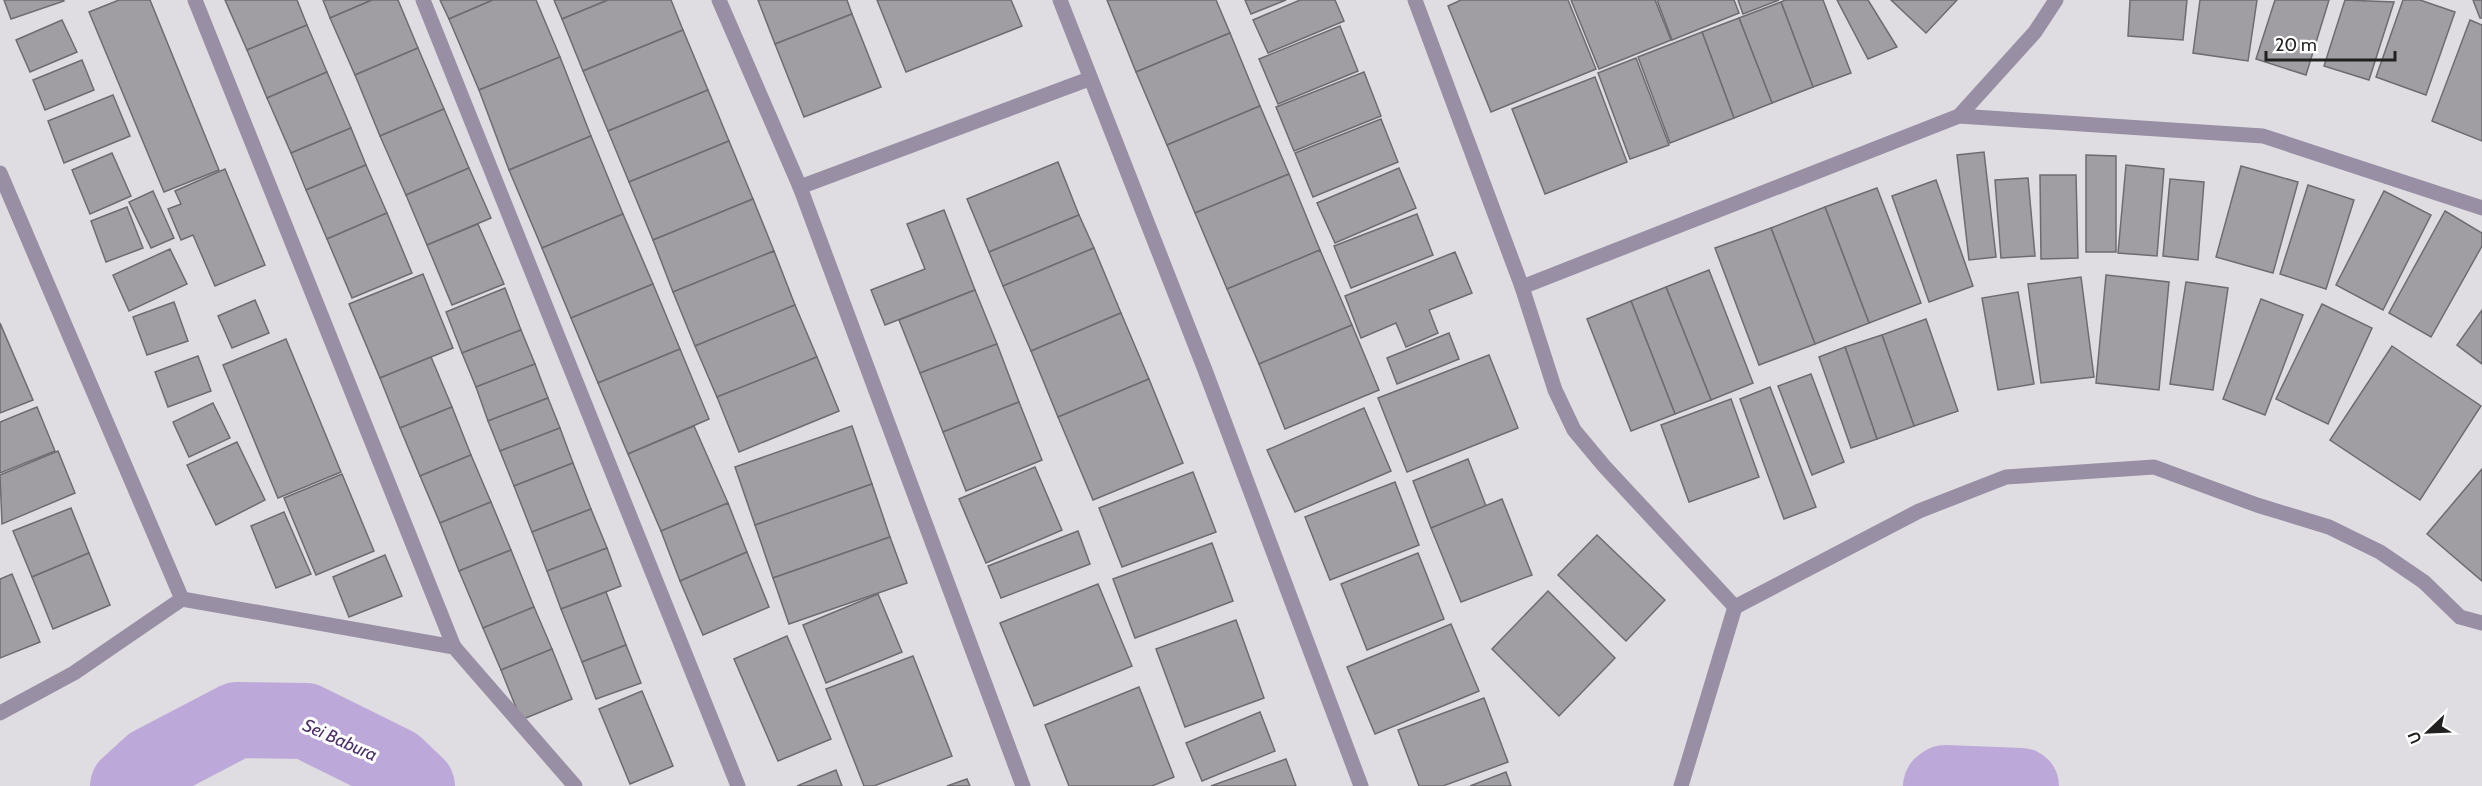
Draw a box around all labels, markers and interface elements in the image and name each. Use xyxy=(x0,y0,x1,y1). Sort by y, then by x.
scale bar xyxy=(2266,24,2395,62)
text: 20 m xyxy=(2275,34,2317,56)
north arrow xyxy=(2398,702,2458,762)
water label: Sei Babura xyxy=(300,714,380,766)
text: U xyxy=(2404,729,2426,747)

